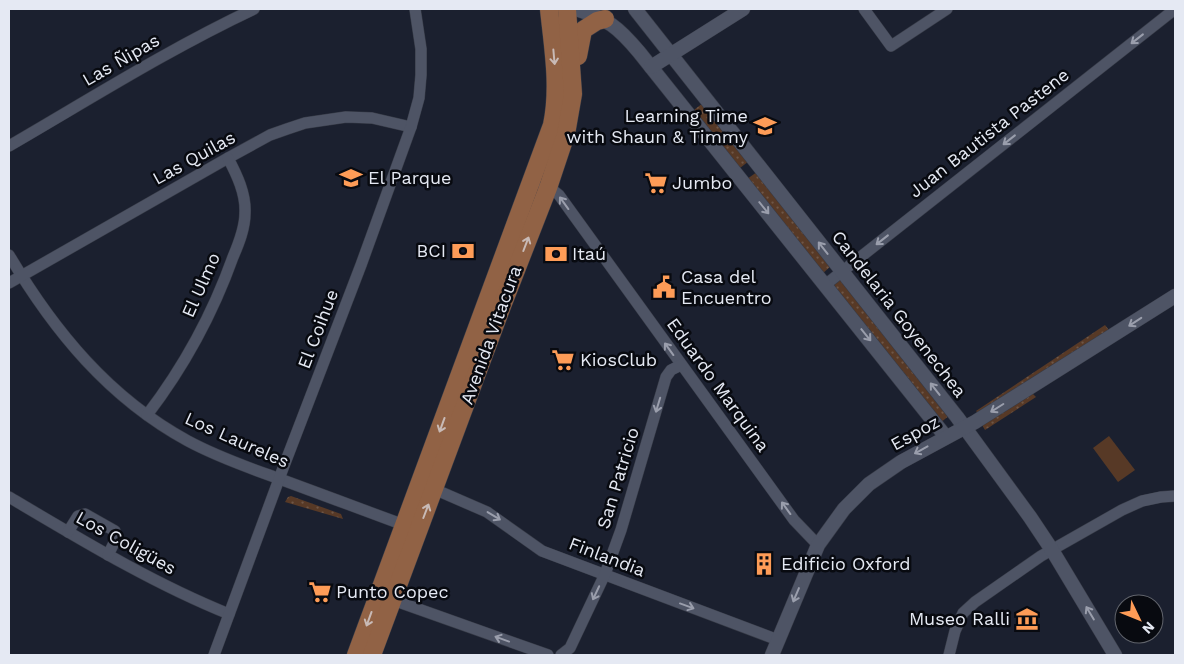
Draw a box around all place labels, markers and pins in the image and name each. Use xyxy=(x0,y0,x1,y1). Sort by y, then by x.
place label: Learning Time with Shaun & Timmy xyxy=(567,105,749,147)
school or university icon: Learning Time with Shaun & Timmy xyxy=(752,113,778,139)
school or university icon: El Parque xyxy=(338,165,364,191)
place label: El Parque xyxy=(368,167,452,188)
supermarket icon: Jumbo xyxy=(643,170,669,196)
place label: Jumbo xyxy=(672,172,732,193)
bank icon: BCI xyxy=(450,238,476,264)
place label: BCI xyxy=(417,240,446,261)
bank icon: Itaú xyxy=(543,241,569,267)
place label: Itaú xyxy=(572,243,606,264)
place label: Casa del Encuentro xyxy=(681,266,772,308)
public building icon: Casa del Encuentro xyxy=(651,274,677,300)
supermarket icon: KiosClub xyxy=(550,347,576,373)
place label: KiosClub xyxy=(580,349,657,370)
building icon: Edificio Oxford xyxy=(751,551,777,577)
place label: Edificio Oxford xyxy=(781,553,911,574)
supermarket icon: Punto Copec xyxy=(307,579,333,605)
place label: Punto Copec xyxy=(336,581,448,602)
museum icon: Museo Ralli xyxy=(1014,606,1040,632)
place label: Museo Ralli xyxy=(909,608,1010,629)

